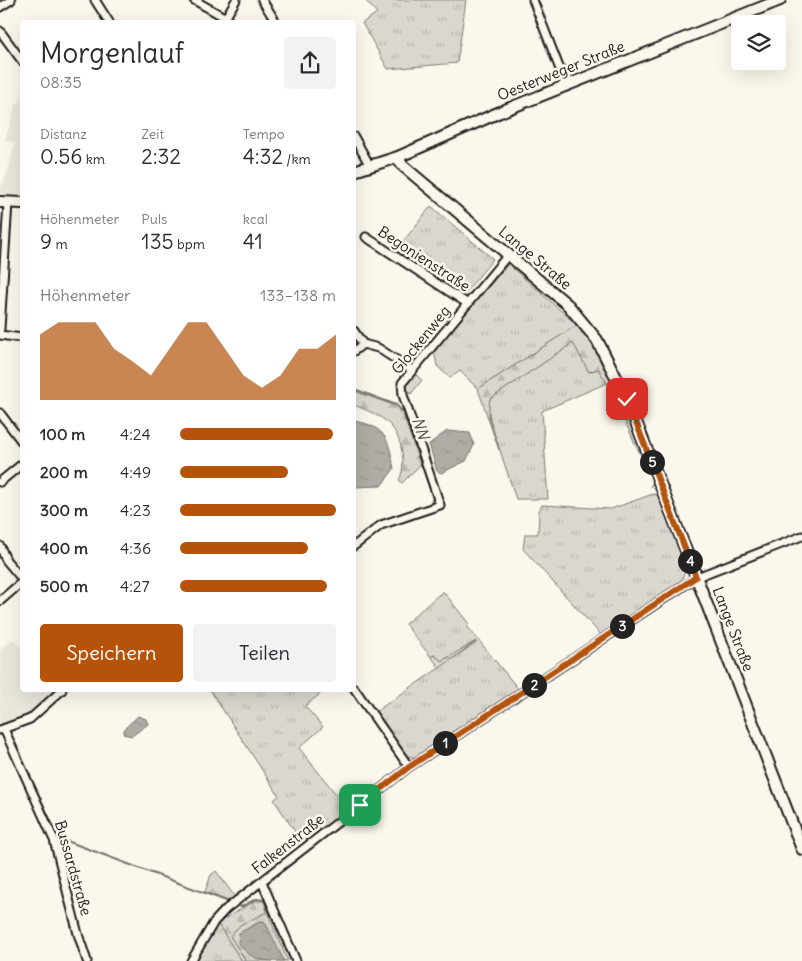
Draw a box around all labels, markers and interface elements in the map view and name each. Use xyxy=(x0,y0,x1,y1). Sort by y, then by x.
map controls xyxy=(731,15,786,70)
button: layers xyxy=(731,15,786,70)
text: Morgenlauf xyxy=(40,35,184,71)
street label: Oesterweger Straße xyxy=(494,36,627,105)
button: share xyxy=(284,37,336,89)
text: 08:35 xyxy=(40,72,82,92)
text: Distanz xyxy=(40,125,87,143)
text: Zeit xyxy=(141,125,164,143)
text: Tempo xyxy=(243,125,285,143)
text: 0.56 xyxy=(40,143,82,170)
text: 2:32 xyxy=(141,143,181,170)
text: 4:32 xyxy=(243,143,283,170)
text: km xyxy=(82,150,105,168)
text: /km xyxy=(283,150,311,168)
text: Höhenmeter xyxy=(40,210,119,228)
text: Puls xyxy=(141,210,167,228)
text: kcal xyxy=(243,210,268,228)
street label: Begonienstraße xyxy=(375,222,474,295)
street label: Lange Straße xyxy=(495,222,576,294)
text: 9 xyxy=(40,228,52,255)
text: 135 xyxy=(141,228,174,255)
text: 41 xyxy=(243,228,263,255)
text: m xyxy=(52,235,68,253)
text: bpm xyxy=(174,235,205,253)
text: Höhenmeter xyxy=(40,285,131,305)
text: 133–138 m xyxy=(260,285,336,305)
street label: Glockenweg xyxy=(387,302,454,378)
pin xyxy=(606,378,648,420)
icon: check xyxy=(613,385,641,413)
water label: NN xyxy=(408,414,435,444)
text: 100 m xyxy=(40,424,85,444)
text: 4:24 xyxy=(120,424,151,444)
pin: 5 xyxy=(640,450,664,474)
text: 5 xyxy=(648,453,657,471)
text: 200 m xyxy=(40,462,88,482)
text: 4:49 xyxy=(120,462,151,482)
text: 300 m xyxy=(40,500,88,520)
text: 4:23 xyxy=(120,500,151,520)
text: 400 m xyxy=(40,538,88,558)
text: 4:36 xyxy=(120,538,151,558)
pin: 4 xyxy=(678,548,702,574)
text: 4 xyxy=(686,552,695,570)
text: 500 m xyxy=(40,576,88,596)
text: 4:27 xyxy=(120,576,149,596)
street label: Lange Straße xyxy=(709,584,758,674)
pin: 3 xyxy=(610,614,634,638)
text: 3 xyxy=(619,617,626,635)
button: Speichern xyxy=(40,624,183,682)
button: Teilen xyxy=(193,624,336,682)
pin: 2 xyxy=(522,672,546,698)
text: 2 xyxy=(531,676,538,694)
pin: 1 xyxy=(432,730,458,756)
text: 1 xyxy=(443,734,448,752)
pin xyxy=(339,784,381,826)
icon: arrive xyxy=(346,791,374,819)
street label: Falkenstraße xyxy=(248,809,328,878)
street label: Bussardstraße xyxy=(51,818,96,918)

